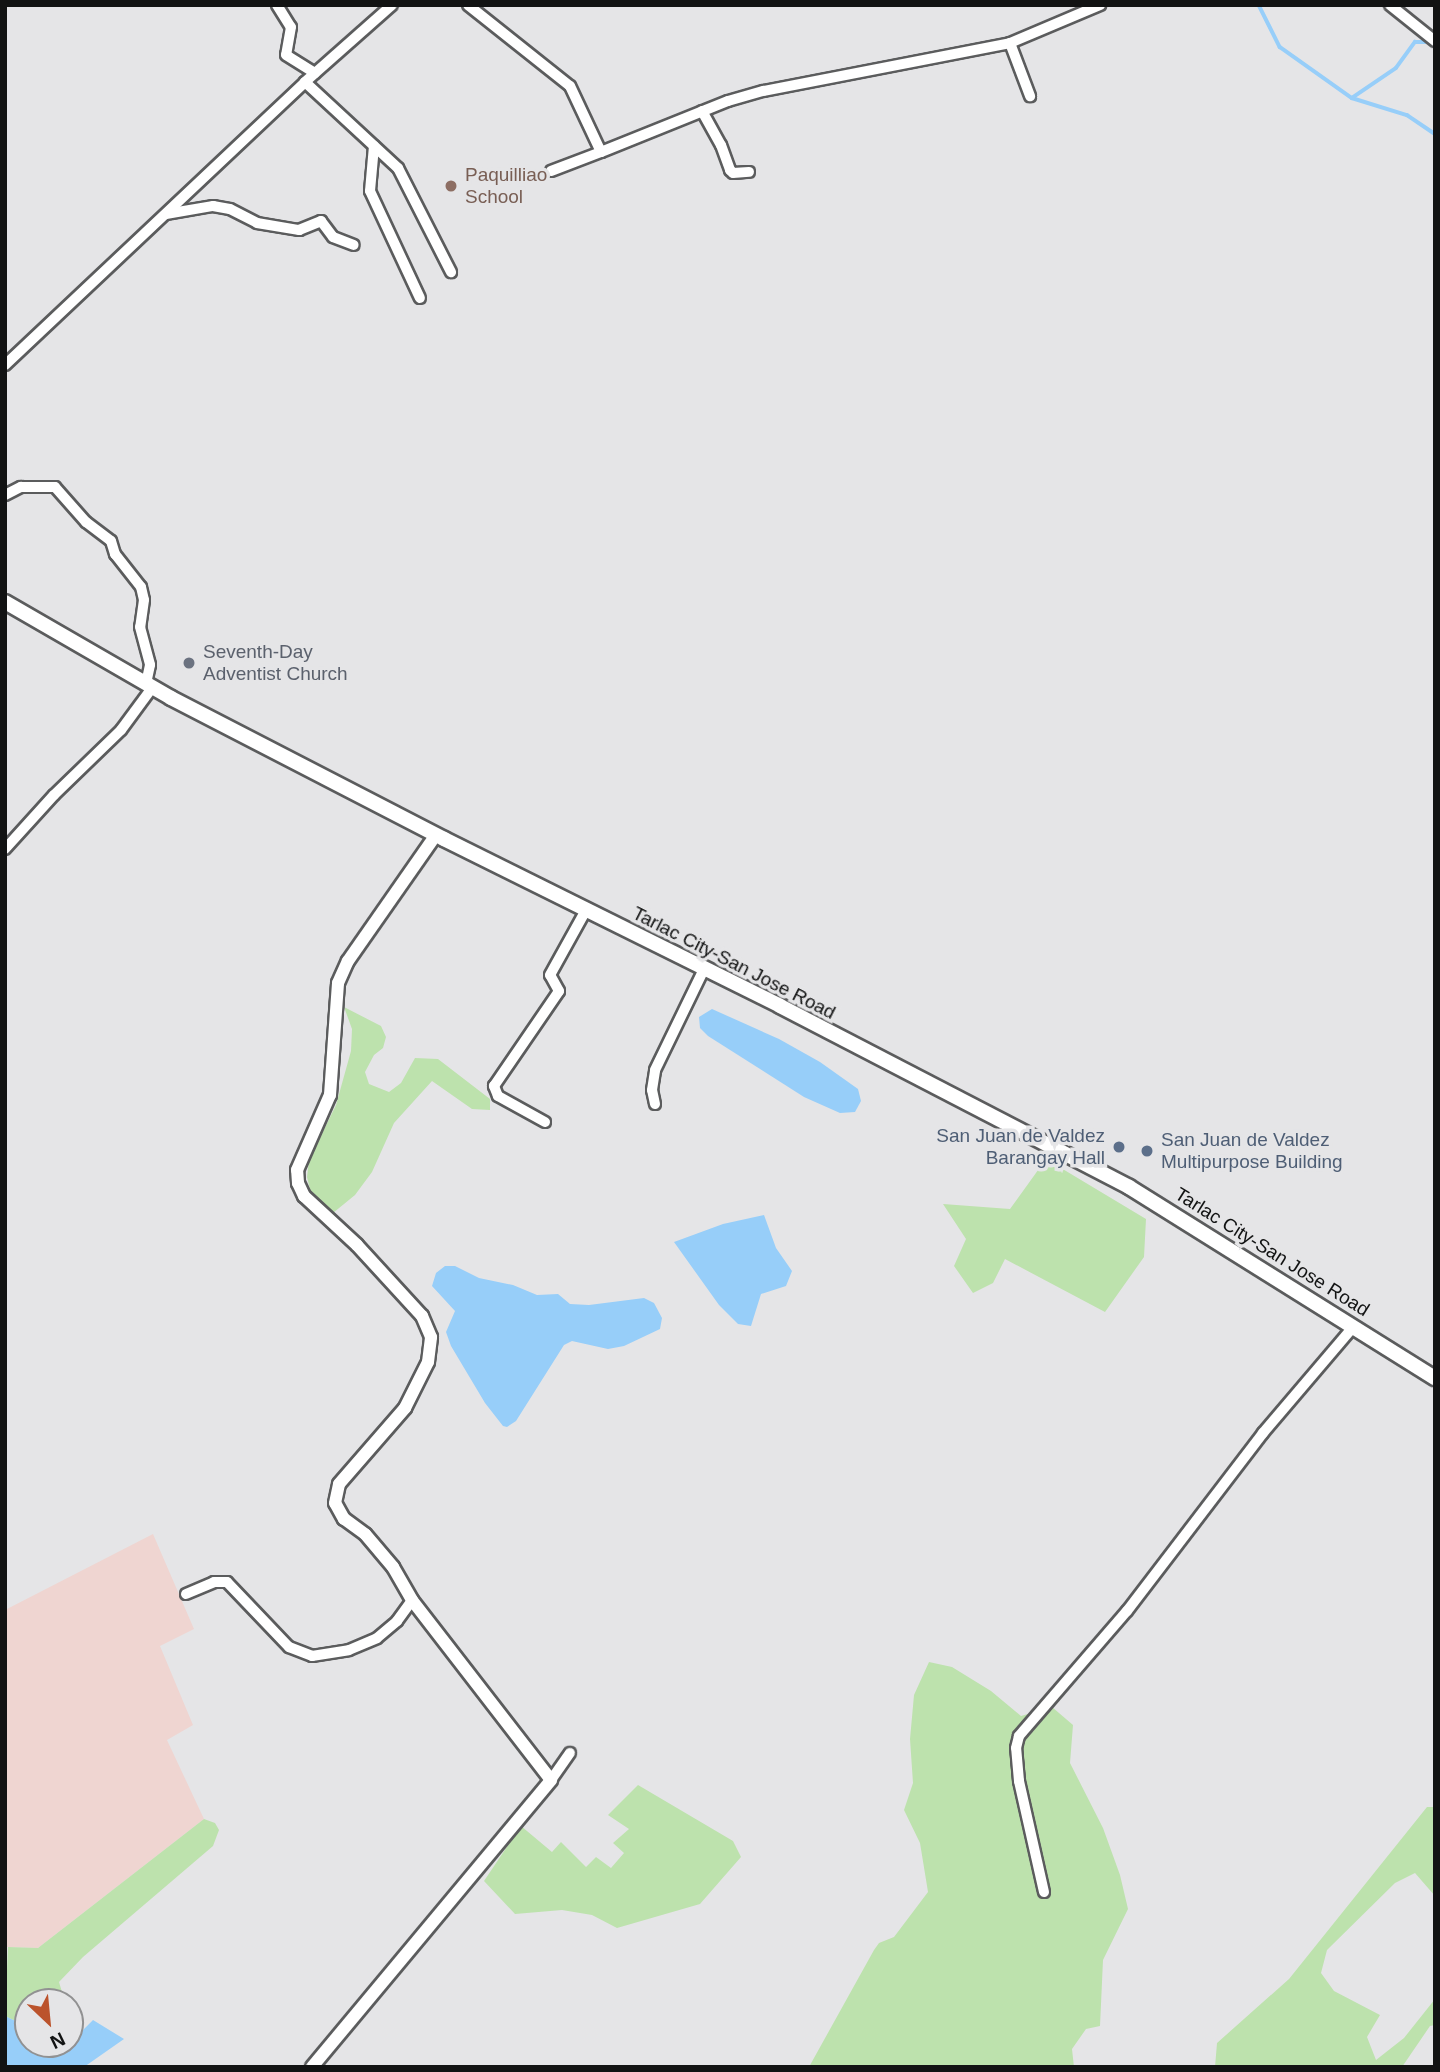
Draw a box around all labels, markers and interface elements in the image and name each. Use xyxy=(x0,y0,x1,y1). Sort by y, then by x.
place label: Paquilliao School xyxy=(465,164,547,208)
marker: Paquilliao School xyxy=(443,178,459,194)
place label: Seventh-Day Adventist Church xyxy=(203,641,348,685)
marker: Seventh-Day Adventist Church xyxy=(181,655,197,671)
street label: Tarlac City-San Jose Road xyxy=(629,902,839,1024)
place label: San Juan de Valdez Barangay Hall xyxy=(936,1125,1105,1169)
place label: San Juan de Valdez Multipurpose Building xyxy=(1161,1129,1343,1173)
marker: San Juan de Valdez Barangay Hall xyxy=(1111,1139,1127,1155)
marker: San Juan de Valdez Multipurpose Building xyxy=(1139,1143,1155,1159)
street label: Tarlac City-San Jose Road xyxy=(1171,1183,1373,1321)
north arrow xyxy=(14,1988,84,2058)
text: N xyxy=(47,2028,68,2053)

